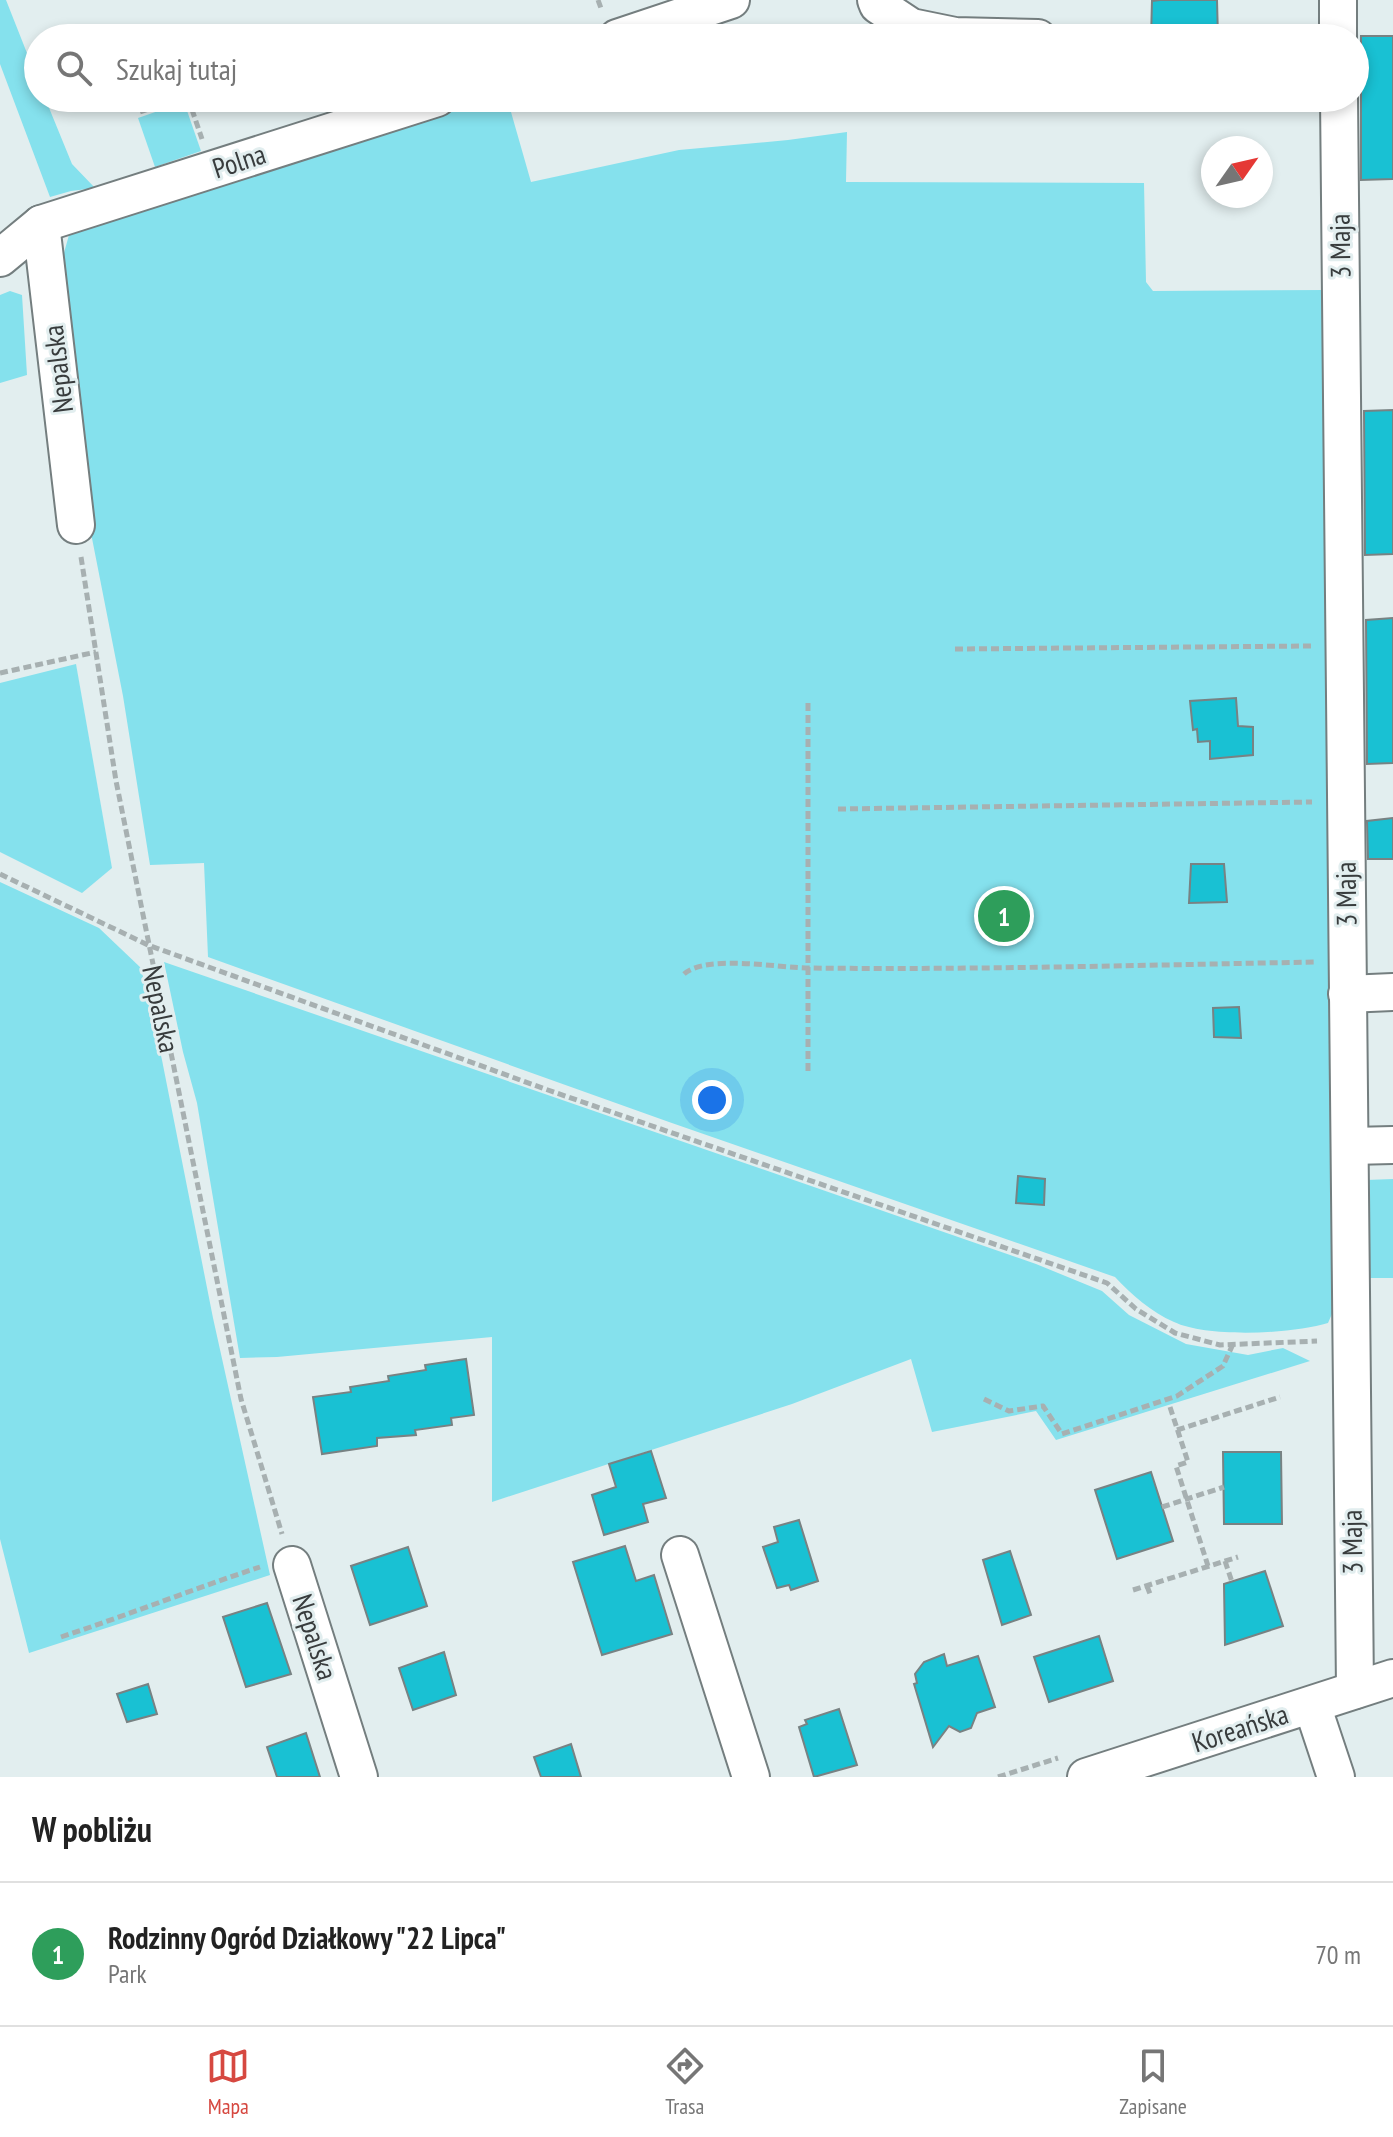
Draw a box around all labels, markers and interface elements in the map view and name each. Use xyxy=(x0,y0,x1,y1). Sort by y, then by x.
search box xyxy=(24,24,1369,112)
icon: search xyxy=(52,46,96,90)
text: Szukaj tutaj xyxy=(116,49,237,88)
street label: Polna xyxy=(207,135,270,186)
north arrow xyxy=(1201,136,1273,208)
street label: 3 Maja xyxy=(1320,213,1359,279)
street label: Nepalska xyxy=(34,323,81,415)
street label: 3 Maja xyxy=(1326,861,1365,927)
pin: 1 xyxy=(978,886,1030,946)
street label: Nepalska xyxy=(134,962,189,1056)
your location xyxy=(692,1080,732,1120)
street label: 3 Maja xyxy=(1332,1509,1371,1575)
street label: Nepalska xyxy=(284,1589,347,1684)
street label: Koreańska xyxy=(1187,1695,1293,1760)
text: W pobliżu xyxy=(32,1807,152,1851)
text: Rodzinny Ogród Działkowy "22 Lipca" xyxy=(108,1918,506,1957)
text: 1 xyxy=(52,1938,64,1971)
text: 70 m xyxy=(1315,1938,1361,1971)
text: Park xyxy=(108,1957,147,1990)
tab: Mapa xyxy=(206,2044,250,2120)
tab: Trasa xyxy=(663,2044,707,2120)
tab: Zapisane xyxy=(1119,2044,1187,2120)

